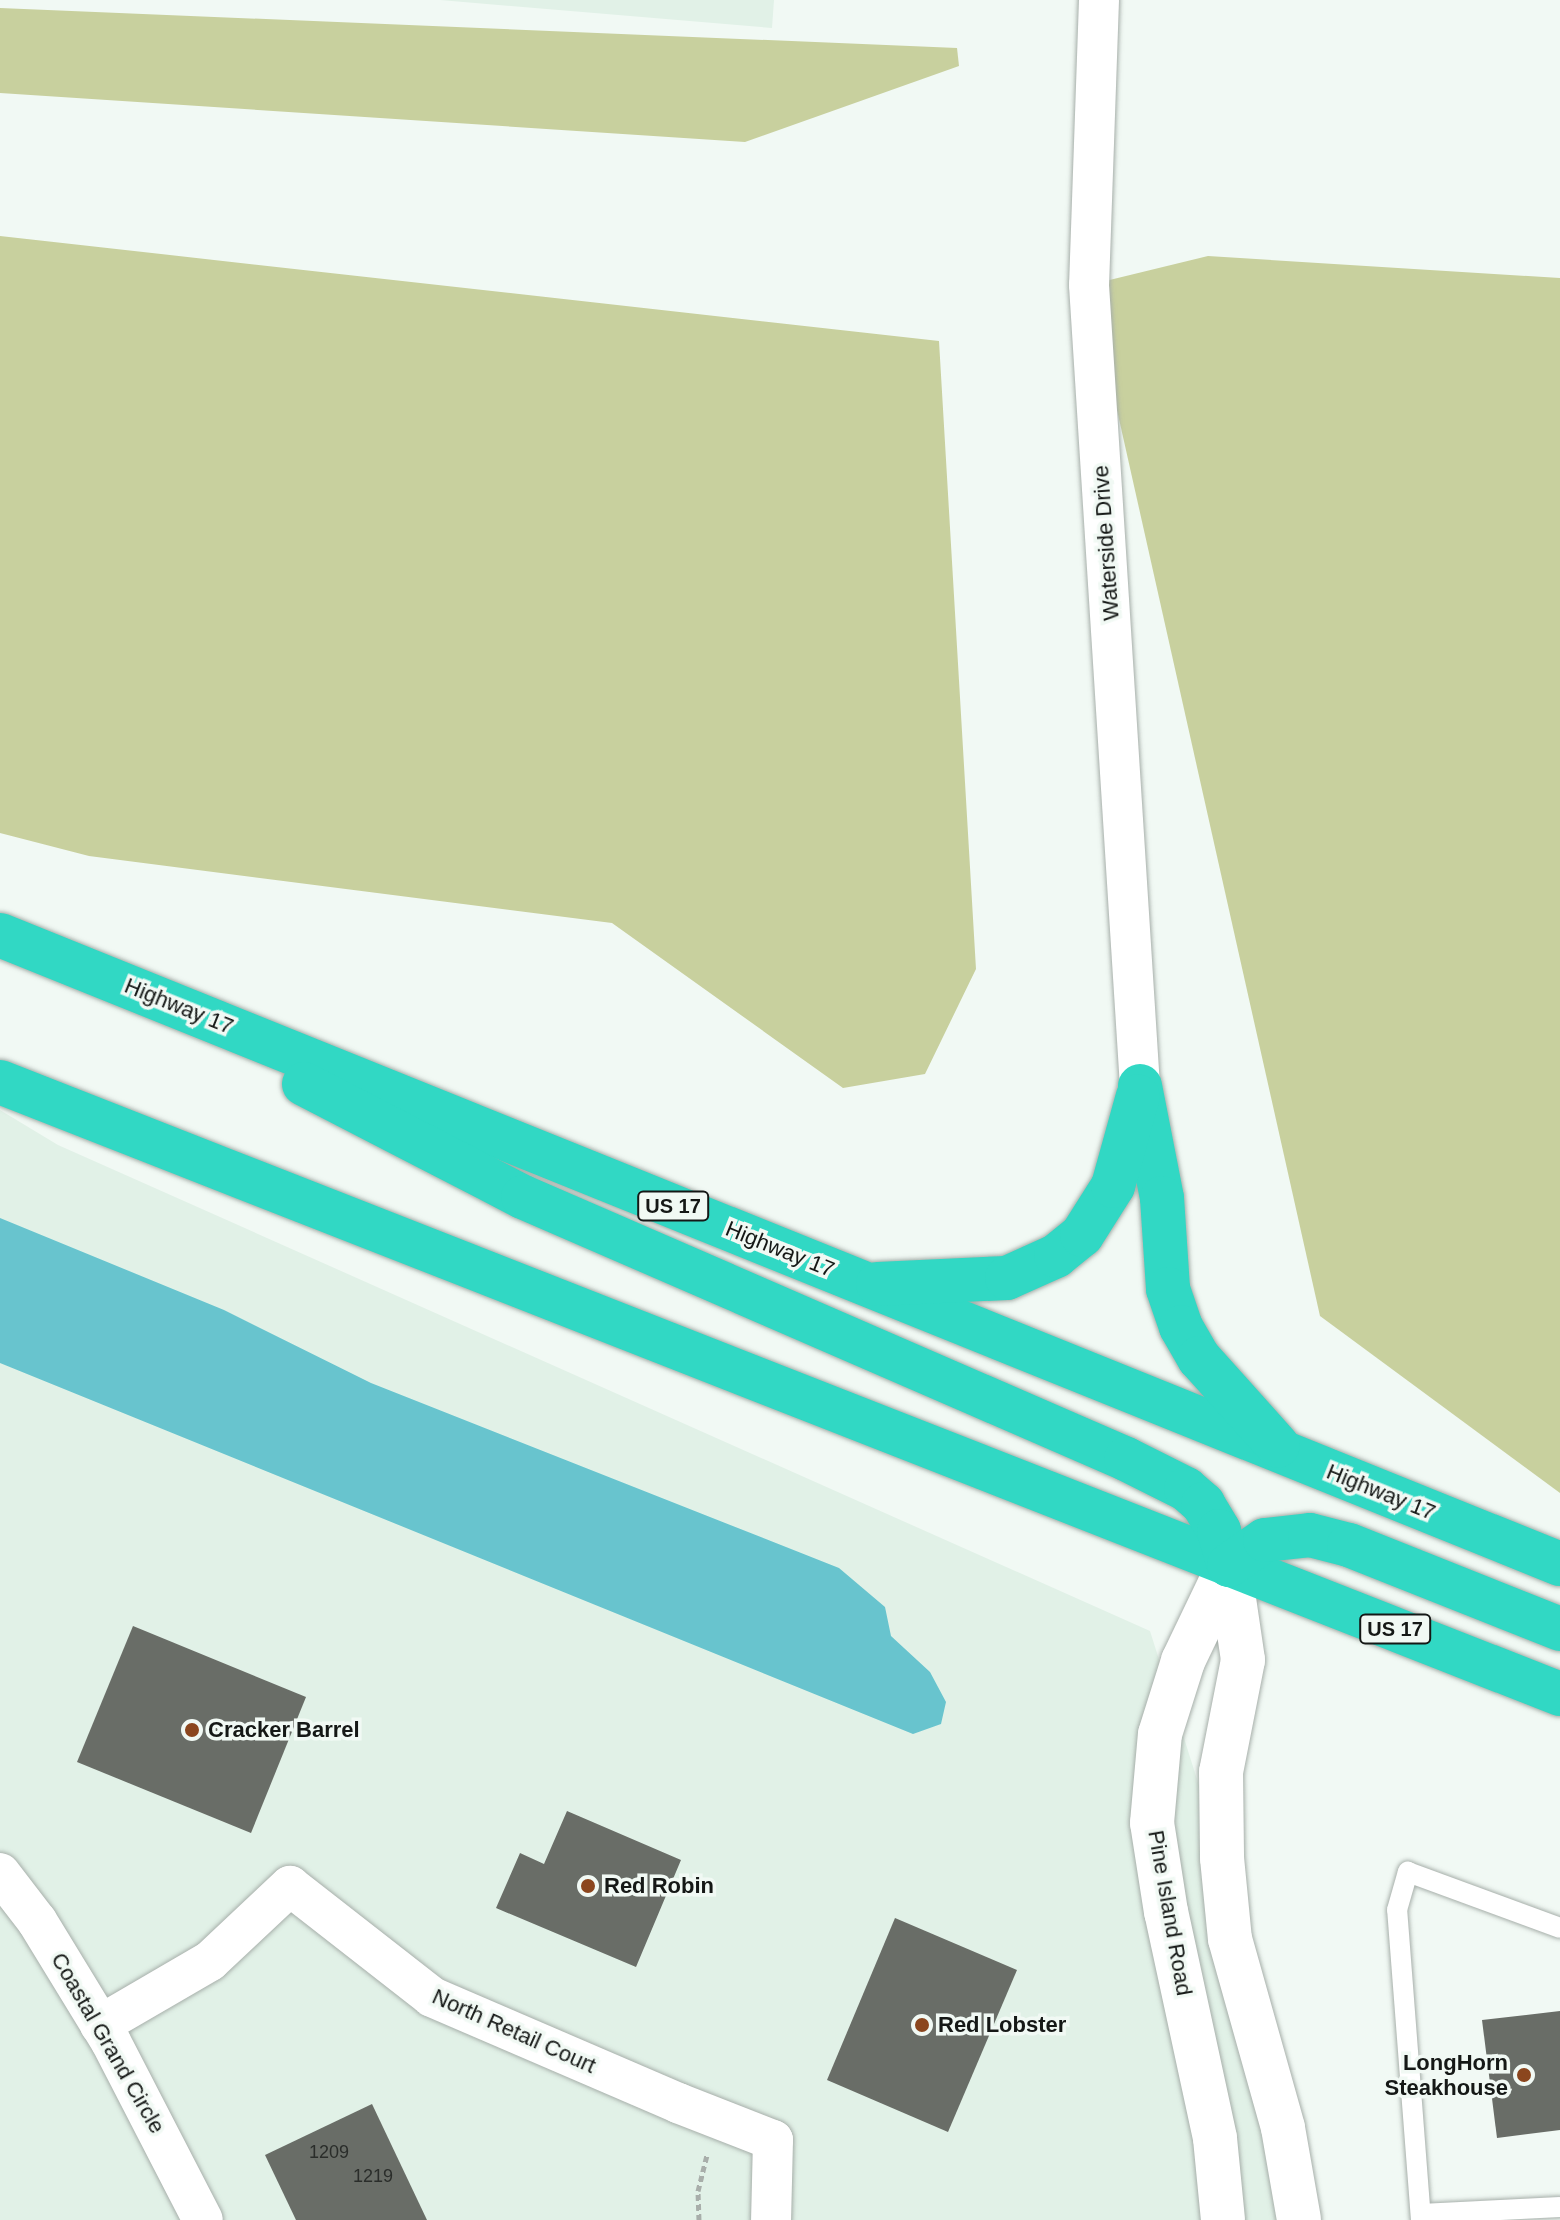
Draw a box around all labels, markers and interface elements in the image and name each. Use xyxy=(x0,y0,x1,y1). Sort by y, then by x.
street label: Waterside Drive xyxy=(1087,464,1125,622)
street label: Highway 17 xyxy=(121,972,237,1040)
road number: US 17 xyxy=(637,1190,709,1222)
street label: Highway 17 xyxy=(722,1215,838,1283)
street label: Highway 17 xyxy=(1323,1458,1439,1526)
road number: US 17 xyxy=(1359,1613,1431,1645)
place label: Cracker Barrel xyxy=(208,1717,360,1743)
marker: Cracker Barrel xyxy=(183,1721,201,1739)
street label: Pine Island Road xyxy=(1142,1828,1198,1998)
place label: Red Robin xyxy=(604,1873,714,1899)
marker: Red Robin xyxy=(579,1877,597,1895)
street label: Coastal Grand Circle xyxy=(46,1948,170,2138)
street label: North Retail Court xyxy=(428,1983,600,2079)
place label: Red Lobster xyxy=(938,2012,1066,2038)
marker: Red Lobster xyxy=(913,2016,931,2034)
place label: LongHorn Steakhouse xyxy=(1385,2049,1508,2100)
marker: LongHorn Steakhouse xyxy=(1515,2066,1533,2084)
house number: 1209 xyxy=(309,2141,349,2163)
house number: 1219 xyxy=(353,2165,393,2187)

